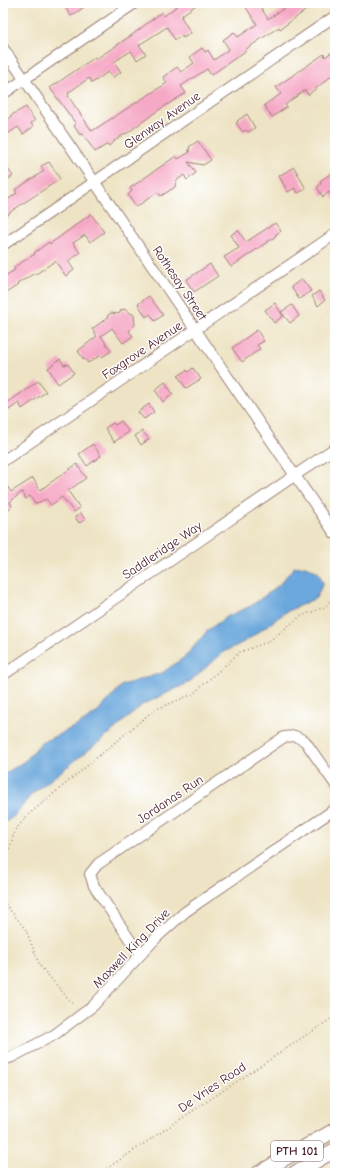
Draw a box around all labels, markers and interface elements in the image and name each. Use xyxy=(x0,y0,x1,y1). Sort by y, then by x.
street label: Glenway Avenue xyxy=(121,88,203,152)
street label: Rothesay Street xyxy=(150,243,211,324)
street label: Foxgrove Avenue xyxy=(99,317,185,382)
street label: Saddleridge Way xyxy=(119,518,205,582)
street label: Jordanas Run xyxy=(134,771,206,827)
street label: Maxwell King Drive xyxy=(89,905,173,991)
street label: De Vries Road xyxy=(175,1059,249,1115)
road number: PTH 101 xyxy=(271,1141,323,1161)

